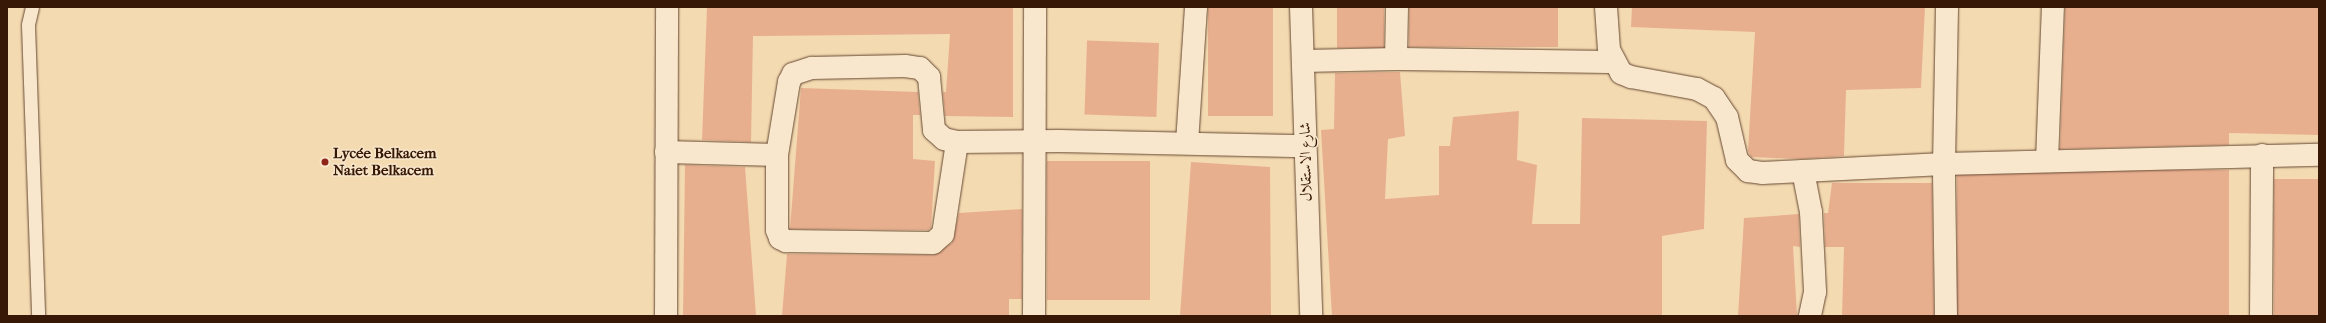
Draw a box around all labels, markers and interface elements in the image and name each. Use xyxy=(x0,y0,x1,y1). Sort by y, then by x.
street label: شارع الاستقلال xyxy=(1296,122,1316,202)
place label: Lycée Belkacem Naiet Belkacem xyxy=(333,144,437,179)
marker: Lycée Belkacem Naiet Belkacem xyxy=(320,157,330,167)

